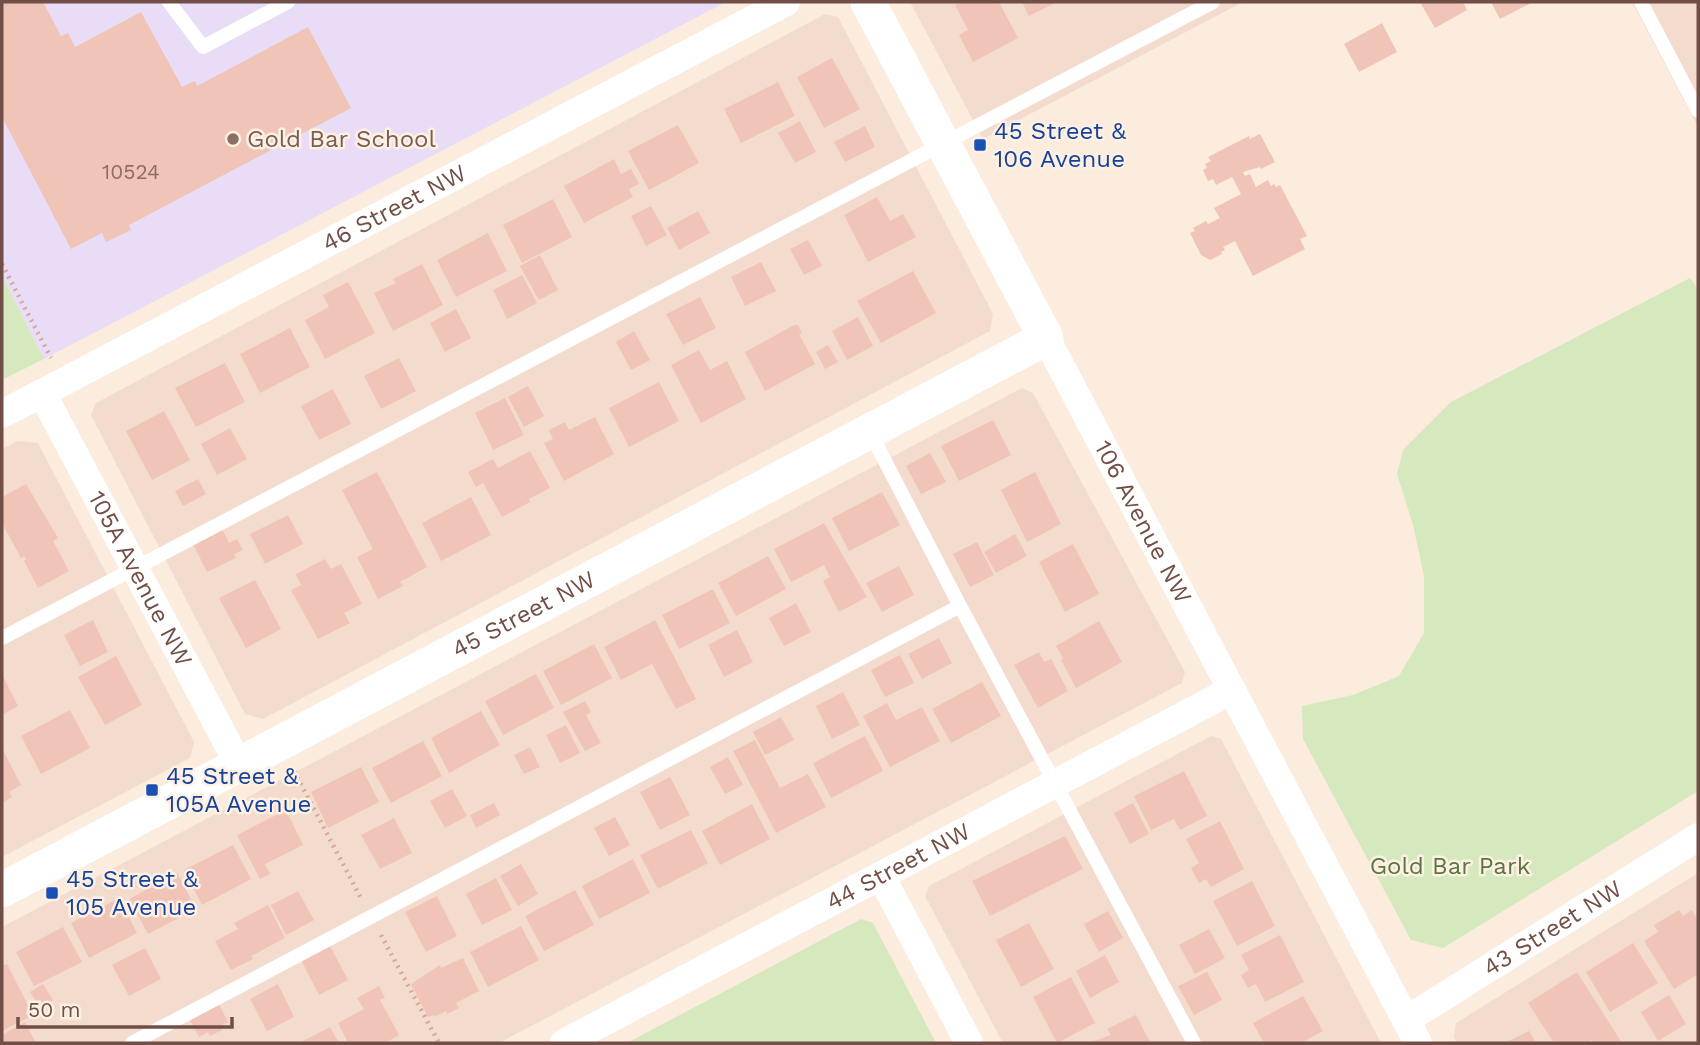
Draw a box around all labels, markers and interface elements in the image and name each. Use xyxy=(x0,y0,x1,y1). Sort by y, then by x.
place label: 45 Street & 106 Avenue xyxy=(994,117,1127,173)
place label: Gold Bar School xyxy=(247,125,437,153)
marker: Gold Bar School xyxy=(225,131,241,147)
marker: 45 Street & 106 Avenue xyxy=(972,137,988,153)
house number: 10524 xyxy=(102,159,160,184)
street label: 46 Street NW xyxy=(317,159,471,257)
street label: 106 Avenue NW xyxy=(1089,436,1197,608)
street label: 105A Avenue NW xyxy=(82,486,198,671)
street label: 45 Street NW xyxy=(447,565,600,664)
place label: 45 Street & 105A Avenue xyxy=(166,762,311,818)
marker: 45 Street & 105A Avenue xyxy=(144,782,160,798)
street label: 44 Street NW xyxy=(821,817,975,916)
park label: Gold Bar Park xyxy=(1370,852,1531,880)
place label: 45 Street & 105 Avenue xyxy=(66,865,199,921)
street label: 43 Street NW xyxy=(1478,874,1627,982)
marker: 45 Street & 105 Avenue xyxy=(44,885,60,901)
scale bar xyxy=(18,986,231,1030)
text: 50 m xyxy=(28,997,80,1022)

